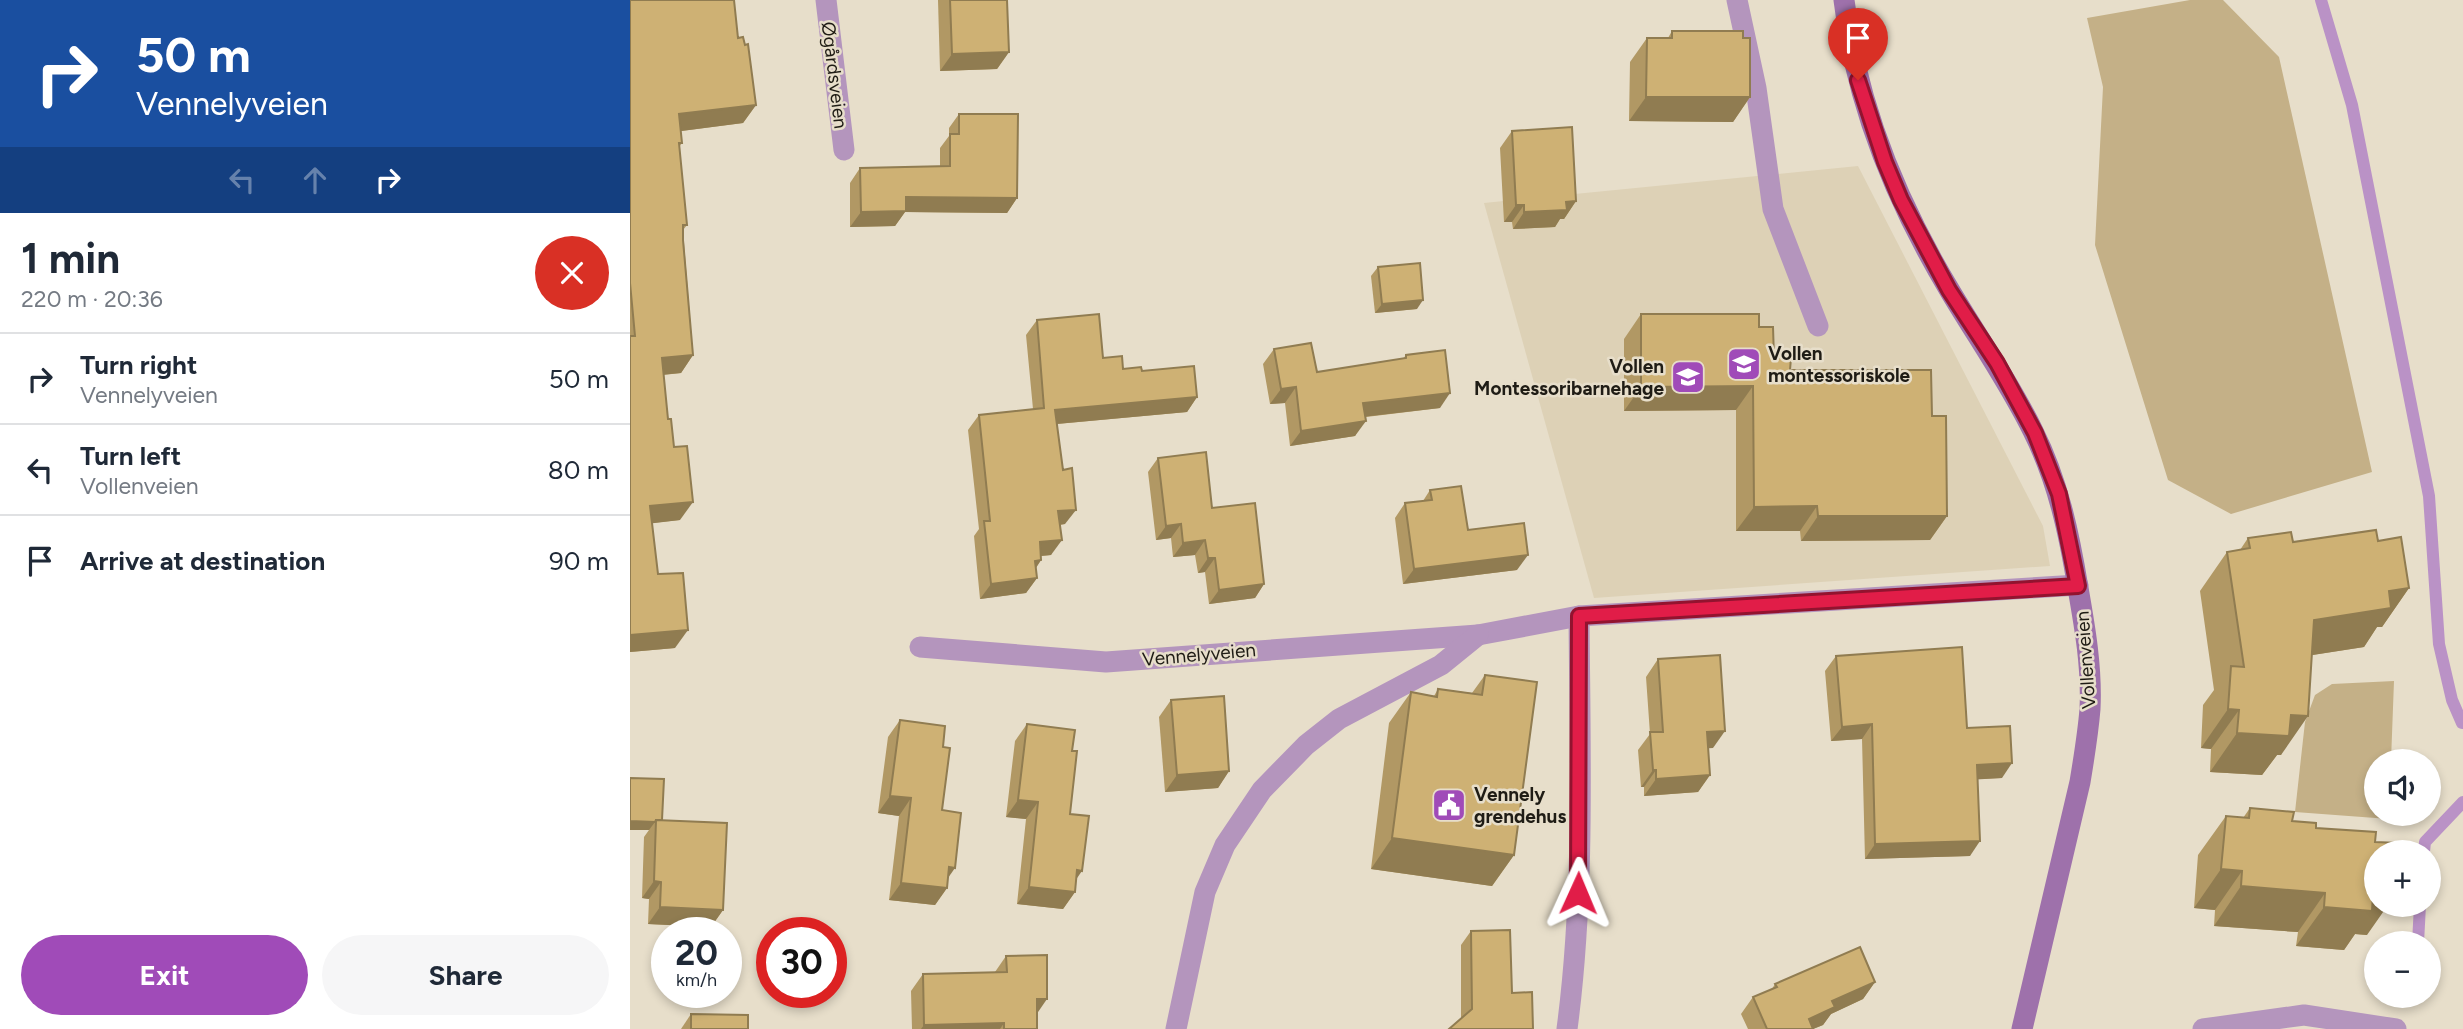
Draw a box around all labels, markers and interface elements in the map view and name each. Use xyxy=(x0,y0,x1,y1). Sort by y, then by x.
pin xyxy=(1828,8,1888,80)
icon: arrive xyxy=(1839,19,1877,57)
street label: Øgårdsveien xyxy=(817,20,852,130)
text: 50 m xyxy=(136,25,251,84)
icon: right xyxy=(21,28,112,119)
text: Vennelyveien xyxy=(136,85,328,123)
icon: left xyxy=(223,161,261,199)
icon: ahead xyxy=(296,161,334,199)
icon: right xyxy=(369,161,407,199)
text: 1 min xyxy=(21,233,120,284)
button: close xyxy=(535,236,609,310)
text: 220 m · 20:36 xyxy=(21,285,163,313)
place label: Vollen montessoriskole xyxy=(1768,342,1911,387)
school or university icon: Vollen montessoriskole xyxy=(1725,345,1763,383)
text: Turn right xyxy=(80,349,197,381)
place label: Vollen Montessoribarnehage xyxy=(1474,355,1664,400)
school or university icon: Vollen Montessoribarnehage xyxy=(1669,358,1707,396)
icon: right xyxy=(21,360,59,398)
text: 50 m xyxy=(549,363,609,395)
text: Vennelyveien xyxy=(80,381,218,409)
text: Turn left xyxy=(80,440,181,472)
icon: left xyxy=(21,451,59,489)
text: 80 m xyxy=(548,454,609,486)
text: Vollenveien xyxy=(80,472,199,500)
icon: arrive xyxy=(21,542,59,580)
text: Arrive at destination xyxy=(80,545,325,577)
text: 90 m xyxy=(549,545,609,577)
street label: Vollenveien xyxy=(2071,610,2100,710)
street label: Vennelyveien xyxy=(1141,638,1257,671)
map controls xyxy=(2364,749,2441,1008)
button: sound xyxy=(2364,749,2441,826)
place label: Vennely grendehus xyxy=(1474,783,1566,828)
public building icon: Vennely grendehus xyxy=(1430,786,1468,824)
button: + xyxy=(2364,840,2441,917)
position arrow xyxy=(1541,856,1615,930)
speed limit sign: 30 xyxy=(756,917,847,1008)
button: − xyxy=(2364,931,2441,1008)
text: 20 xyxy=(675,932,718,974)
button: Exit xyxy=(21,935,308,1015)
button: Share xyxy=(322,935,609,1015)
text: km/h xyxy=(676,969,717,991)

